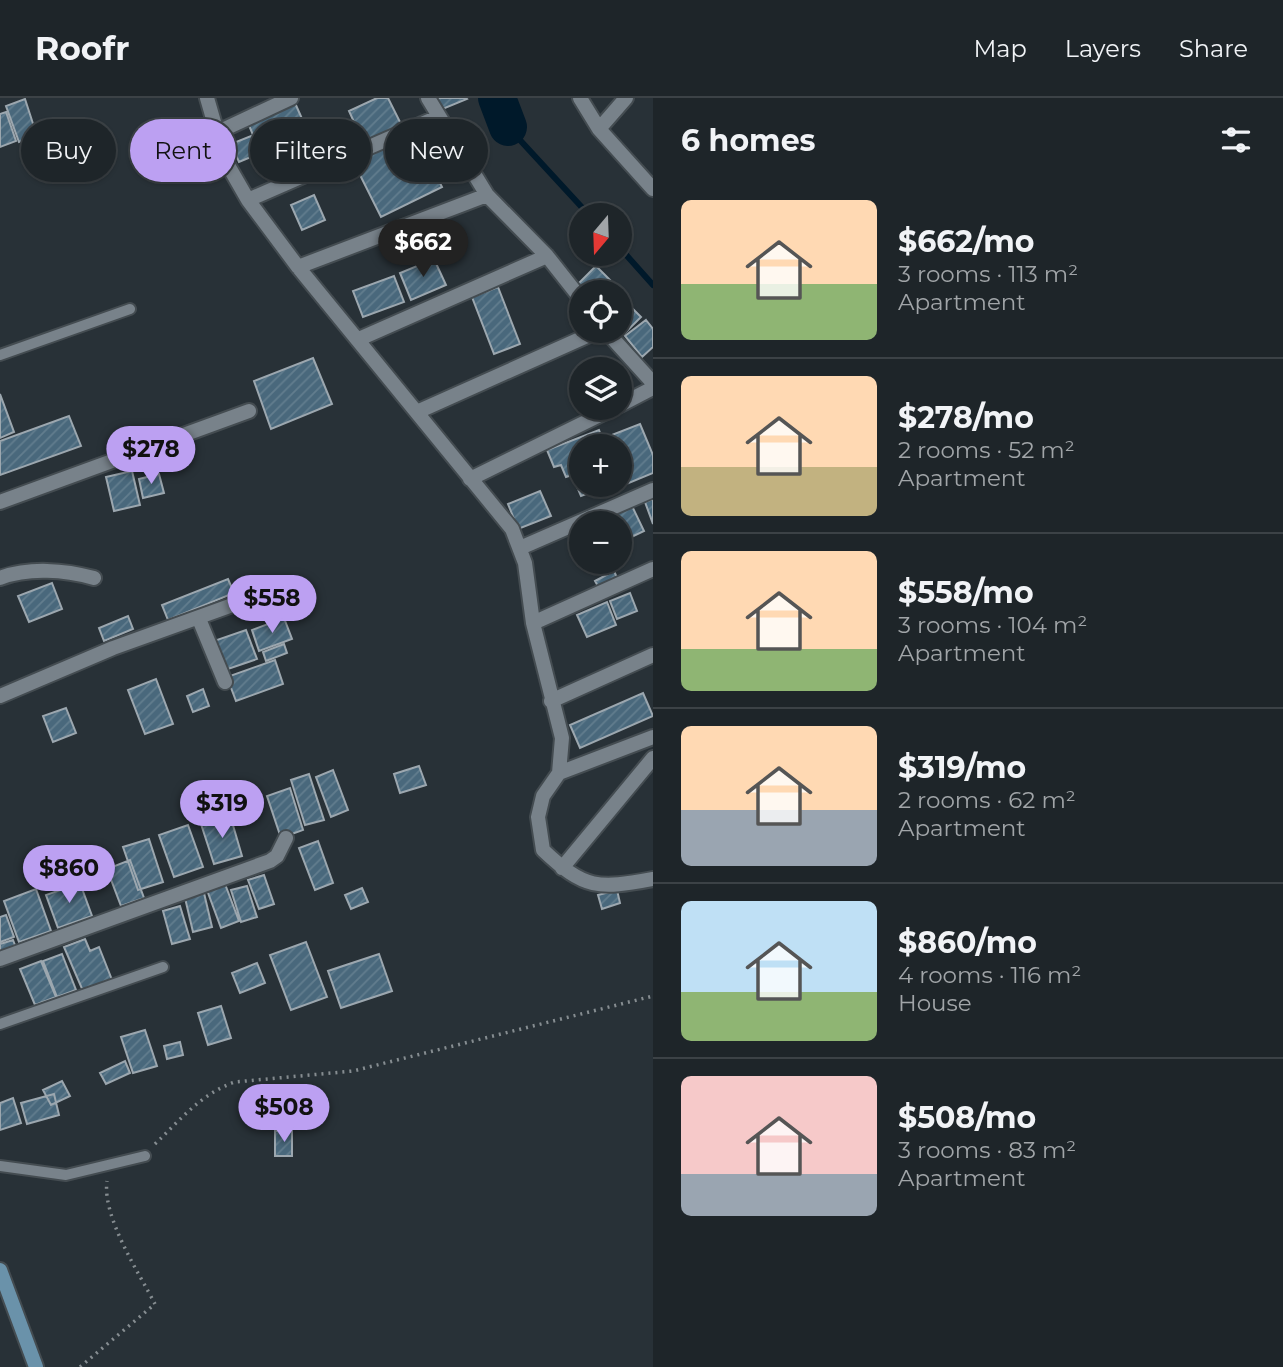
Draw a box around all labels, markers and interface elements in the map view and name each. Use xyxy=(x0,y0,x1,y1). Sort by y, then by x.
text: Roofr xyxy=(35,28,129,68)
text: Map xyxy=(973,34,1027,63)
text: Layers xyxy=(1065,34,1141,63)
text: Share xyxy=(1179,34,1248,63)
chip: Buy xyxy=(21,119,116,182)
chip: Rent xyxy=(130,119,236,182)
chip: Filters xyxy=(250,119,371,182)
chip: New xyxy=(385,119,488,182)
icon: filters xyxy=(1217,121,1255,159)
text: 6 homes xyxy=(681,122,816,159)
north arrow xyxy=(569,203,632,266)
map controls xyxy=(569,203,632,574)
pin: $662 xyxy=(382,220,464,279)
text: $662/mo xyxy=(898,223,1034,260)
text: $662 xyxy=(394,228,452,256)
icon: home xyxy=(737,228,821,312)
text: 3 rooms · 113 m² xyxy=(898,260,1078,288)
button: locate xyxy=(569,280,632,343)
text: Apartment xyxy=(898,288,1026,316)
button: layers xyxy=(569,357,632,420)
text: $278/mo xyxy=(898,399,1034,436)
icon: home xyxy=(737,404,821,488)
pin: $278 xyxy=(110,426,192,486)
button: + xyxy=(569,434,632,497)
text: $278 xyxy=(122,435,180,463)
text: 2 rooms · 52 m² xyxy=(898,436,1075,464)
text: Apartment xyxy=(898,464,1026,492)
button: − xyxy=(569,511,632,574)
text: $558/mo xyxy=(898,574,1034,611)
pin: $558 xyxy=(231,575,313,635)
icon: home xyxy=(737,579,821,663)
text: $558 xyxy=(243,584,301,612)
text: 3 rooms · 104 m² xyxy=(898,611,1087,639)
text: Apartment xyxy=(898,639,1026,667)
text: $319/mo xyxy=(898,749,1026,786)
icon: home xyxy=(737,754,821,838)
pin: $319 xyxy=(181,780,263,840)
text: 2 rooms · 62 m² xyxy=(898,786,1076,814)
text: $319 xyxy=(196,789,248,817)
text: Apartment xyxy=(898,814,1026,842)
pin: $860 xyxy=(28,846,110,905)
text: $860 xyxy=(39,854,99,882)
text: $860/mo xyxy=(898,924,1037,961)
icon: home xyxy=(737,929,821,1013)
text: 4 rooms · 116 m² xyxy=(898,961,1081,989)
text: House xyxy=(898,989,972,1017)
pin: $508 xyxy=(243,1084,325,1144)
text: $508 xyxy=(254,1093,314,1121)
text: $508/mo xyxy=(898,1099,1036,1136)
icon: home xyxy=(737,1104,821,1188)
text: 3 rooms · 83 m² xyxy=(898,1136,1076,1164)
text: Apartment xyxy=(898,1164,1026,1192)

